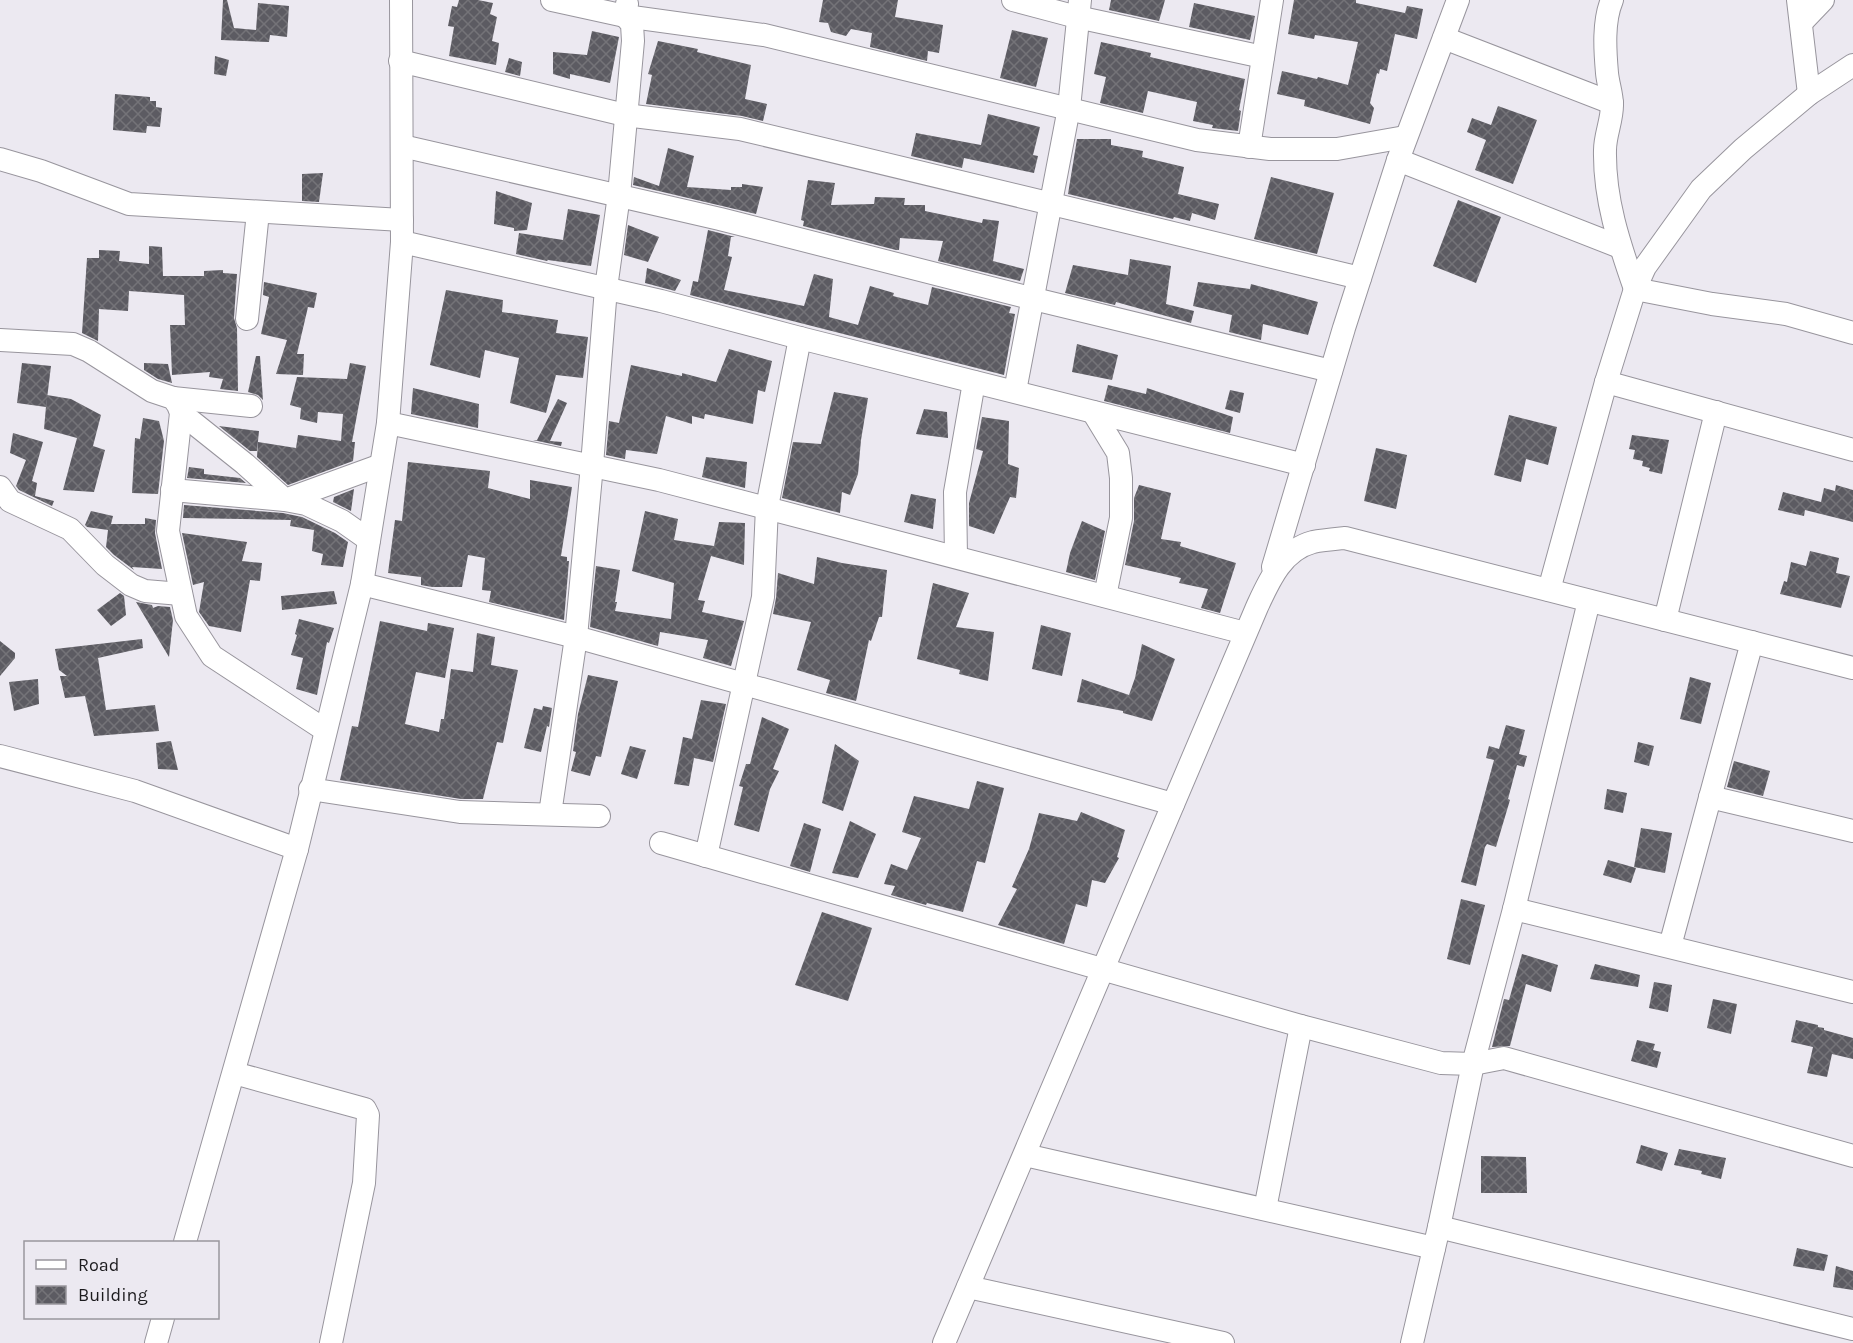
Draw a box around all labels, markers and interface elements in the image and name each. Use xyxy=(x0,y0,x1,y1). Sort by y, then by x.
legend xyxy=(24,1241,219,1319)
text: Road xyxy=(78,1254,119,1276)
text: Building xyxy=(78,1284,148,1306)

